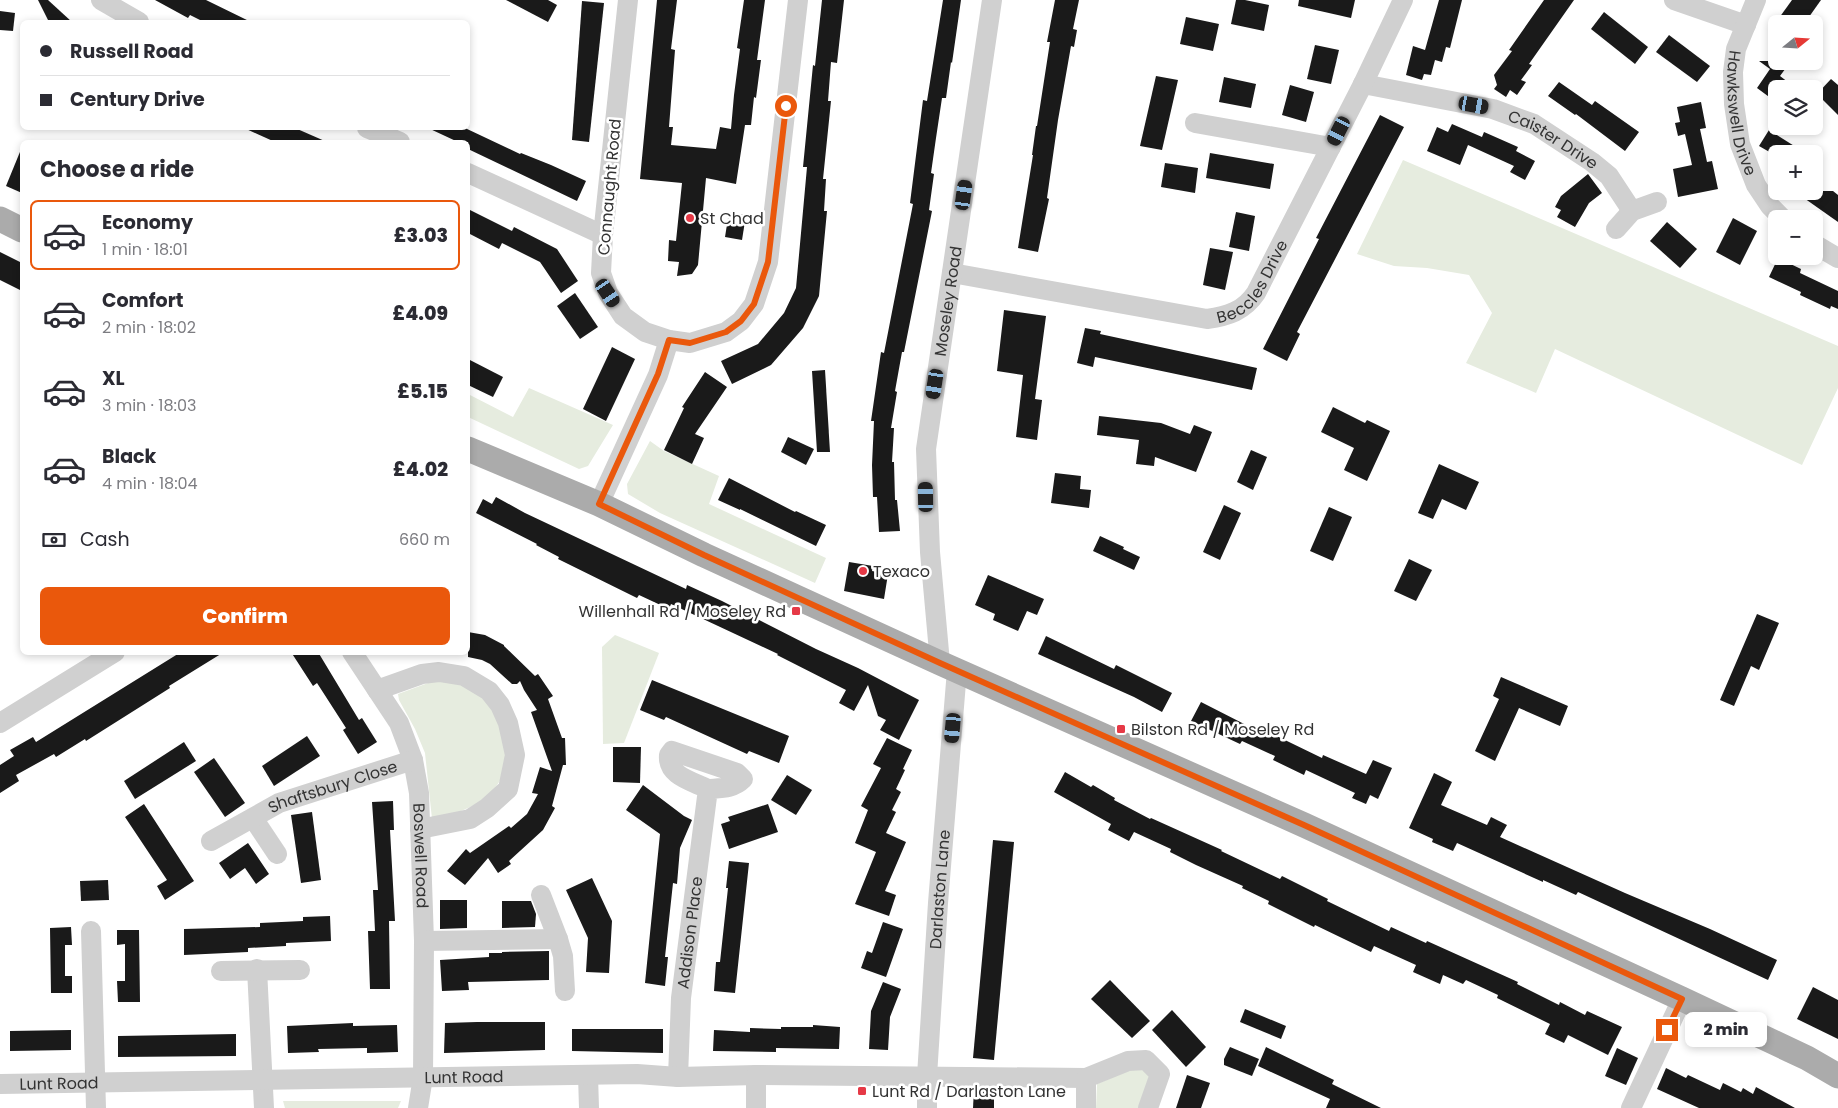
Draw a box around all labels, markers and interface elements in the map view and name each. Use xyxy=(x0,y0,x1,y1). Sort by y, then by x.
north arrow xyxy=(1768,15,1822,70)
map controls xyxy=(1768,15,1823,265)
text: Russell Road xyxy=(70,38,194,65)
street label: Hawkswell Drive xyxy=(1721,49,1762,179)
button: layers xyxy=(1768,80,1823,135)
text: Century Drive xyxy=(70,86,205,113)
route start xyxy=(775,95,797,117)
car xyxy=(1457,95,1490,115)
street label: Caister Drive xyxy=(1505,104,1603,175)
car xyxy=(1325,114,1352,148)
street label: Connaught Road xyxy=(592,118,627,256)
button: + xyxy=(1768,145,1823,200)
text: Choose a ride xyxy=(40,154,194,185)
car xyxy=(954,179,973,211)
place label: St Chad xyxy=(700,207,764,230)
text: Economy xyxy=(102,209,193,236)
button: − xyxy=(1768,210,1823,265)
marker: St Chad xyxy=(684,212,696,224)
icon: car xyxy=(42,213,87,258)
text: £3.03 xyxy=(394,222,448,249)
street label: Beccles Drive xyxy=(1214,236,1293,329)
text: 1 min · 18:01 xyxy=(102,238,188,261)
street label: Moseley Road xyxy=(929,245,968,358)
car xyxy=(593,276,622,310)
text: Comfort xyxy=(102,287,184,314)
icon: car xyxy=(42,291,87,336)
text: £4.09 xyxy=(392,300,448,327)
text: 2 min · 18:02 xyxy=(102,316,196,339)
text: XL xyxy=(102,365,125,392)
car xyxy=(925,368,944,400)
icon: car xyxy=(42,369,87,414)
text: £5.15 xyxy=(397,378,448,405)
text: 3 min · 18:03 xyxy=(102,394,196,417)
text: Black xyxy=(102,443,156,470)
icon: car xyxy=(42,447,87,492)
text: £4.02 xyxy=(393,456,448,483)
text: 4 min · 18:04 xyxy=(102,472,198,495)
car xyxy=(918,482,933,512)
icon: cash xyxy=(40,526,68,554)
text: Cash xyxy=(80,526,130,553)
text: 660 m xyxy=(399,528,450,551)
place label: Texaco xyxy=(873,560,930,583)
marker: Texaco xyxy=(857,565,869,577)
button: Confirm xyxy=(40,587,450,645)
place label: Willenhall Rd / Moseley Rd xyxy=(579,600,786,623)
marker: Willenhall Rd / Moseley Rd xyxy=(790,605,802,617)
car xyxy=(944,712,961,744)
place label: Bilston Rd / Moseley Rd xyxy=(1131,718,1314,741)
marker: Bilston Rd / Moseley Rd xyxy=(1115,723,1127,735)
street label: Shaftsbury Close xyxy=(264,755,400,819)
street label: Boswell Road xyxy=(407,803,434,909)
street label: Darlaston Lane xyxy=(924,829,956,950)
street label: Addison Place xyxy=(671,875,709,990)
callout: 2 min xyxy=(1684,1012,1767,1048)
text: 2 min xyxy=(1703,1018,1749,1041)
route end xyxy=(1656,1019,1678,1041)
street label: Lunt Road xyxy=(424,1065,504,1089)
street label: Lunt Road xyxy=(19,1071,99,1096)
place label: Lunt Rd / Darlaston Lane xyxy=(872,1080,1066,1103)
marker: Lunt Rd / Darlaston Lane xyxy=(856,1085,868,1097)

